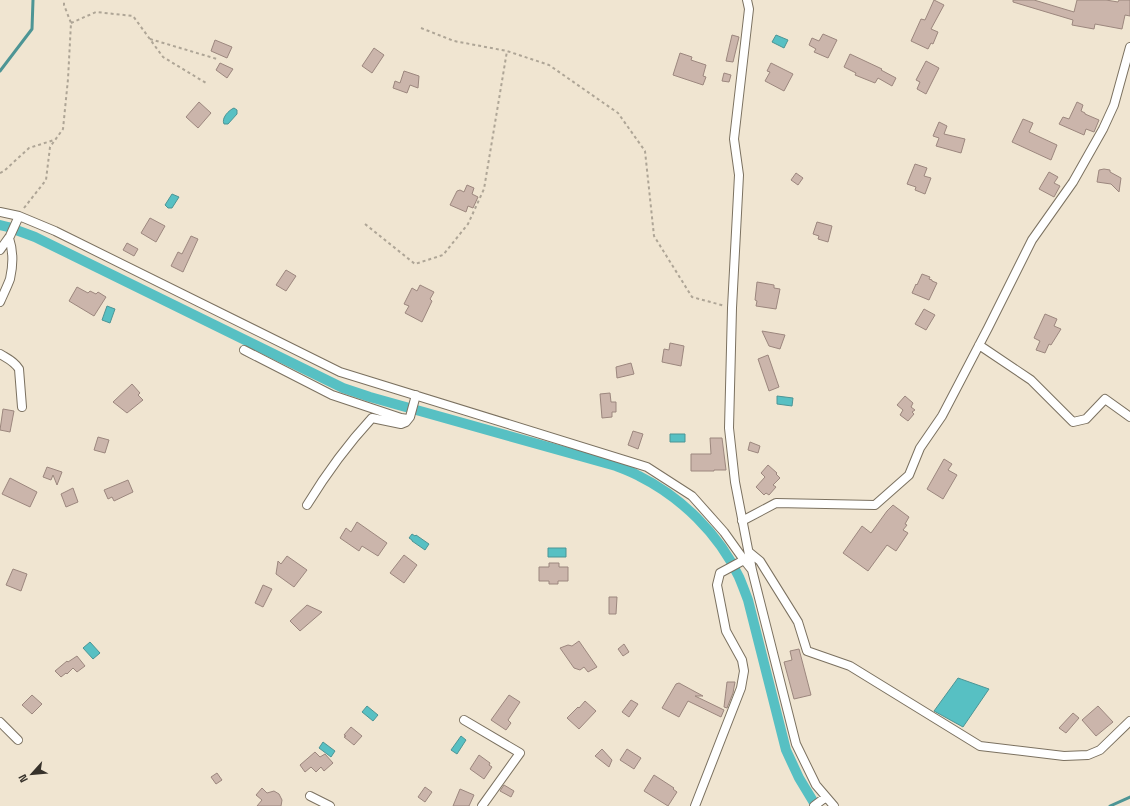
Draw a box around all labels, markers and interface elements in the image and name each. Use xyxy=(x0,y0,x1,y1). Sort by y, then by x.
north arrow xyxy=(12,754,52,794)
text: N xyxy=(15,772,31,785)

